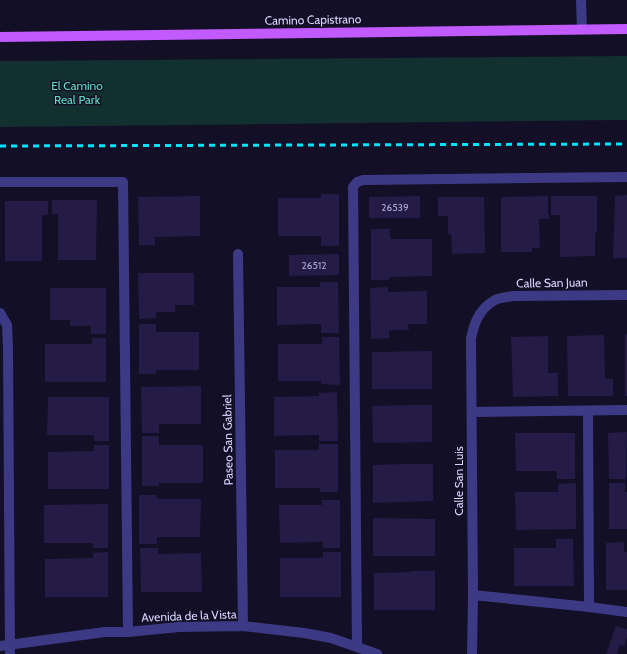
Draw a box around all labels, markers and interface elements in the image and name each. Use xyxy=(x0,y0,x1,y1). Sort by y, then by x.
street label: Camino Capistrano xyxy=(265,11,362,28)
park label: El Camino Real Park xyxy=(51,78,103,107)
house number: 26539 xyxy=(381,201,409,214)
house number: 26512 xyxy=(302,259,326,272)
street label: Calle San Juan xyxy=(516,274,588,291)
street label: Paseo San Gabriel xyxy=(219,394,236,486)
street label: Calle San Luis xyxy=(451,446,466,516)
street label: Avenida de la Vista xyxy=(141,606,237,625)

